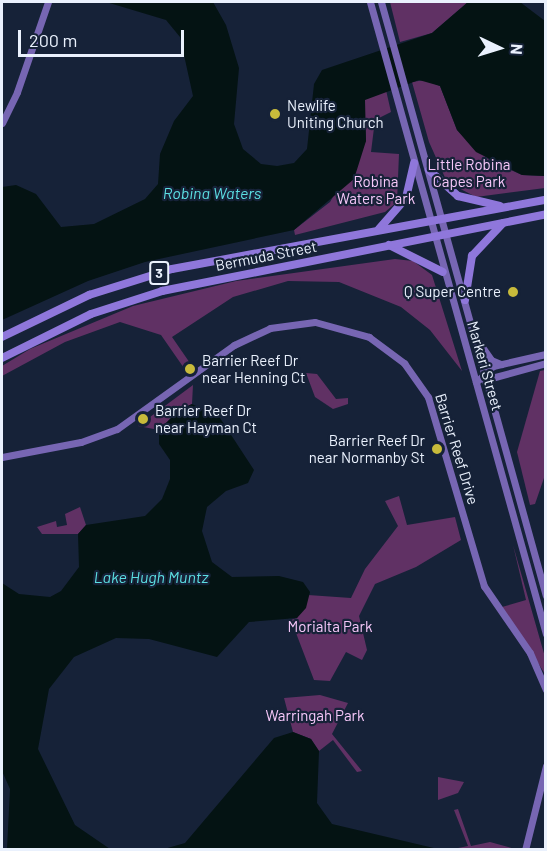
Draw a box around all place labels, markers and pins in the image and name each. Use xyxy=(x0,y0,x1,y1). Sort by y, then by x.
place label: Newlife Uniting Church xyxy=(287,96,384,131)
marker: Newlife Uniting Church xyxy=(268,107,282,121)
place label: Q Super Centre xyxy=(404,283,501,301)
marker: Q Super Centre xyxy=(506,285,520,299)
place label: Barrier Reef Dr near Henning Ct xyxy=(202,351,305,386)
marker: Barrier Reef Dr near Henning Ct xyxy=(183,362,197,376)
place label: Barrier Reef Dr near Hayman Ct xyxy=(155,401,257,436)
marker: Barrier Reef Dr near Hayman Ct xyxy=(136,412,150,426)
place label: Barrier Reef Dr near Normanby St xyxy=(309,431,425,466)
marker: Barrier Reef Dr near Normanby St xyxy=(430,442,444,456)

